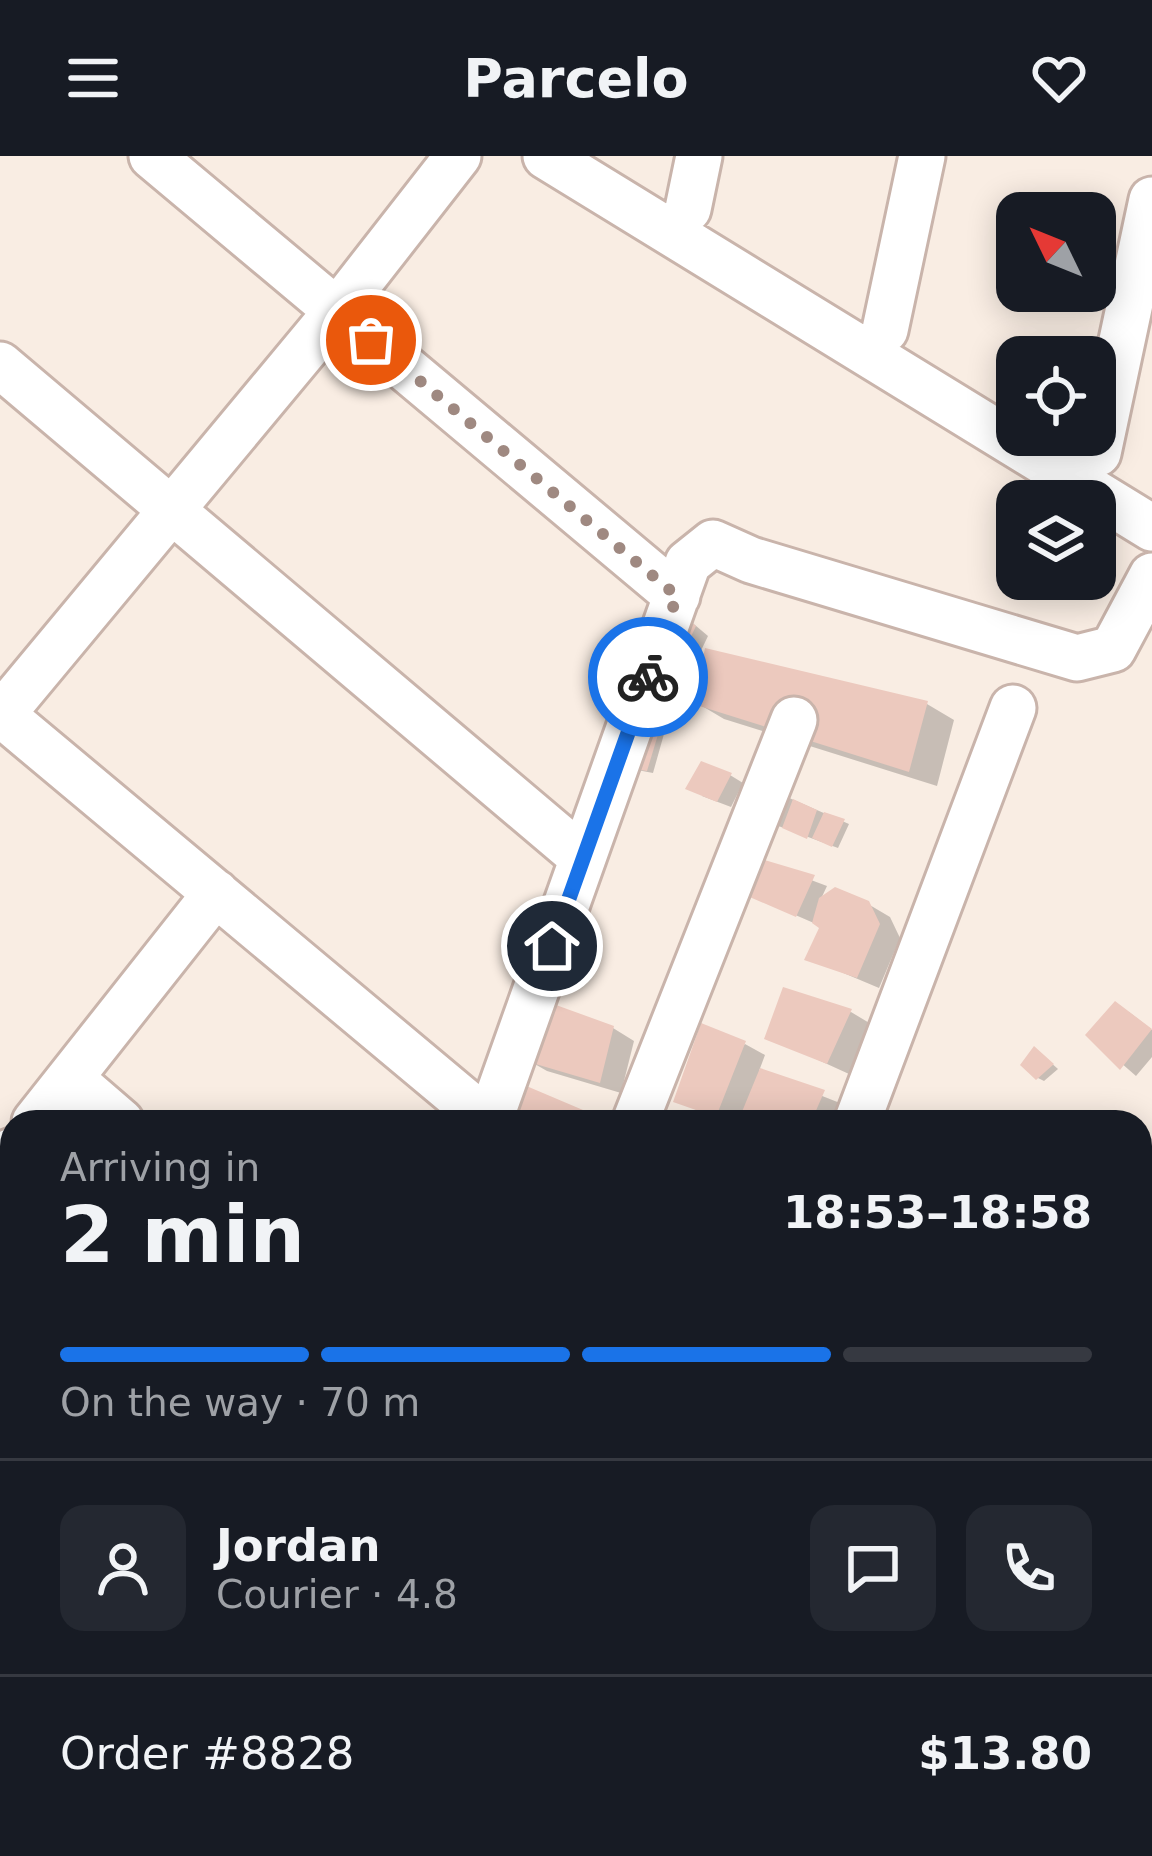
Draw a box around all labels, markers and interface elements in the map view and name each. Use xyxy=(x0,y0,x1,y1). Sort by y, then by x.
icon: menu xyxy=(60,45,126,111)
icon: heart xyxy=(1026,45,1092,111)
text: Parcelo xyxy=(463,47,689,110)
north arrow xyxy=(996,192,1116,312)
map controls xyxy=(996,192,1116,600)
pin xyxy=(320,289,422,391)
icon: bag xyxy=(338,307,404,373)
button: locate xyxy=(996,336,1116,456)
button: layers xyxy=(996,480,1116,600)
courier xyxy=(588,617,708,737)
icon: bike xyxy=(615,644,681,710)
pin xyxy=(501,895,603,997)
icon: home xyxy=(519,913,585,979)
text: Arriving in xyxy=(60,1145,260,1190)
text: 18:53–18:58 xyxy=(783,1186,1092,1239)
text: 2 min xyxy=(60,1190,305,1280)
text: On the way · 70 m xyxy=(60,1380,420,1425)
button: person xyxy=(60,1505,186,1631)
button: chat xyxy=(810,1505,936,1631)
button: phone xyxy=(966,1505,1092,1631)
text: Jordan xyxy=(216,1519,380,1572)
text: Courier · 4.8 xyxy=(216,1572,458,1617)
text: Order #8828 xyxy=(60,1727,354,1780)
text: $13.80 xyxy=(918,1727,1092,1780)

